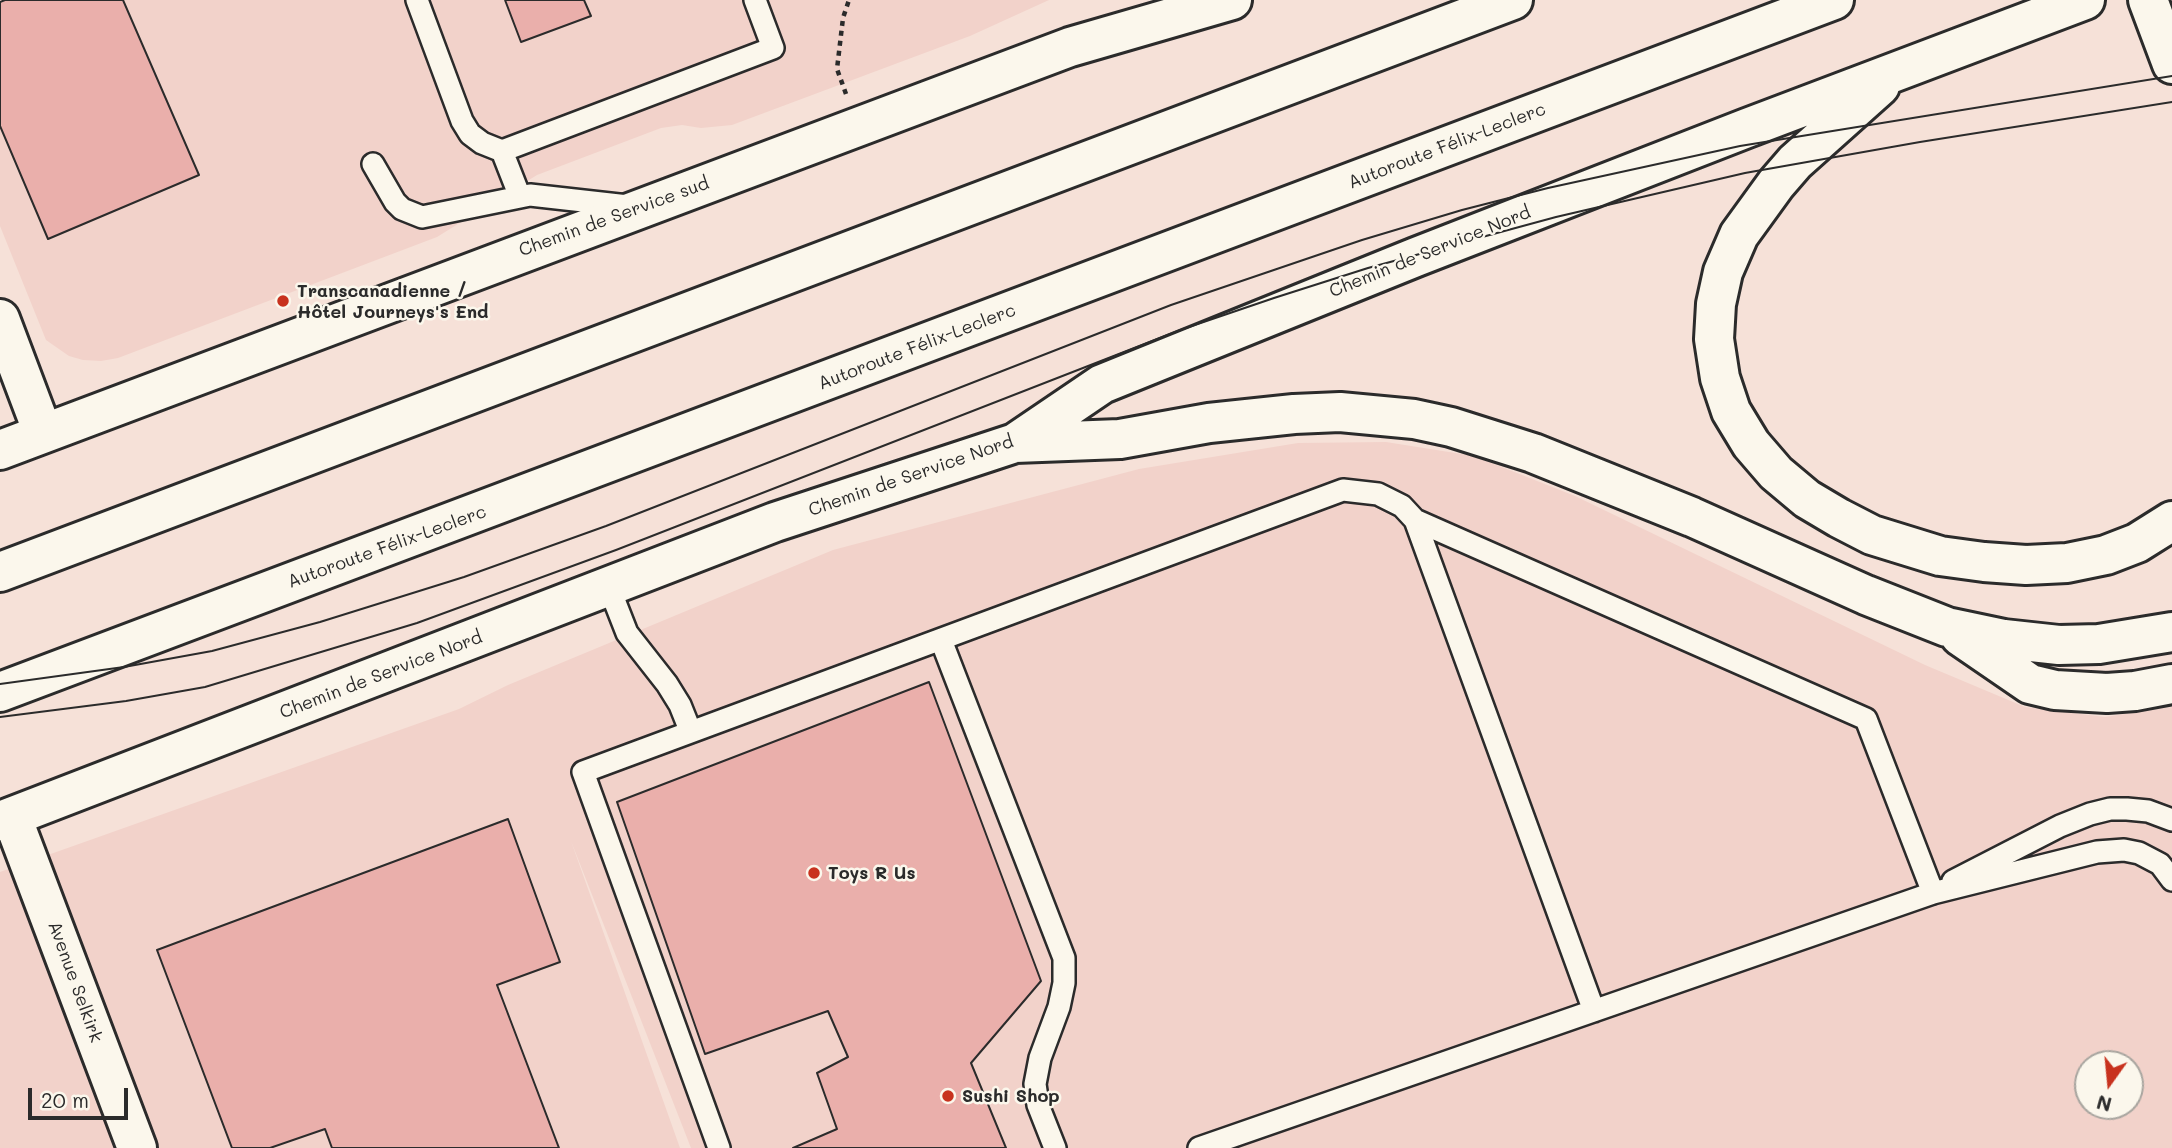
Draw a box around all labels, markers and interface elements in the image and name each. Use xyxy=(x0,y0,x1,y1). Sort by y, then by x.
street label: Autoroute Félix-Leclerc xyxy=(1345,98,1549,194)
street label: Chemin de Service sud xyxy=(516,172,712,262)
street label: Chemin de Service Nord xyxy=(1326,202,1534,302)
place label: Transcanadienne / Hôtel Journeys's End xyxy=(297,280,488,322)
marker: Transcanadienne / Hôtel Journeys's End xyxy=(275,293,291,309)
street label: Autoroute Félix-Leclerc xyxy=(815,299,1019,395)
street label: Chemin de Service Nord xyxy=(806,431,1016,521)
street label: Autoroute Félix-Leclerc xyxy=(285,501,489,593)
street label: Chemin de Service Nord xyxy=(277,626,485,724)
place label: Toys R Us xyxy=(828,862,916,884)
marker: Toys R Us xyxy=(806,865,822,881)
street label: Avenue Selkirk xyxy=(43,918,107,1046)
north arrow xyxy=(2074,1050,2144,1120)
scale bar xyxy=(32,1074,131,1118)
place label: Sushi Shop xyxy=(962,1085,1060,1107)
text: 20 m xyxy=(41,1086,89,1113)
marker: Sushi Shop xyxy=(940,1088,956,1104)
text: N xyxy=(2094,1090,2114,1118)

